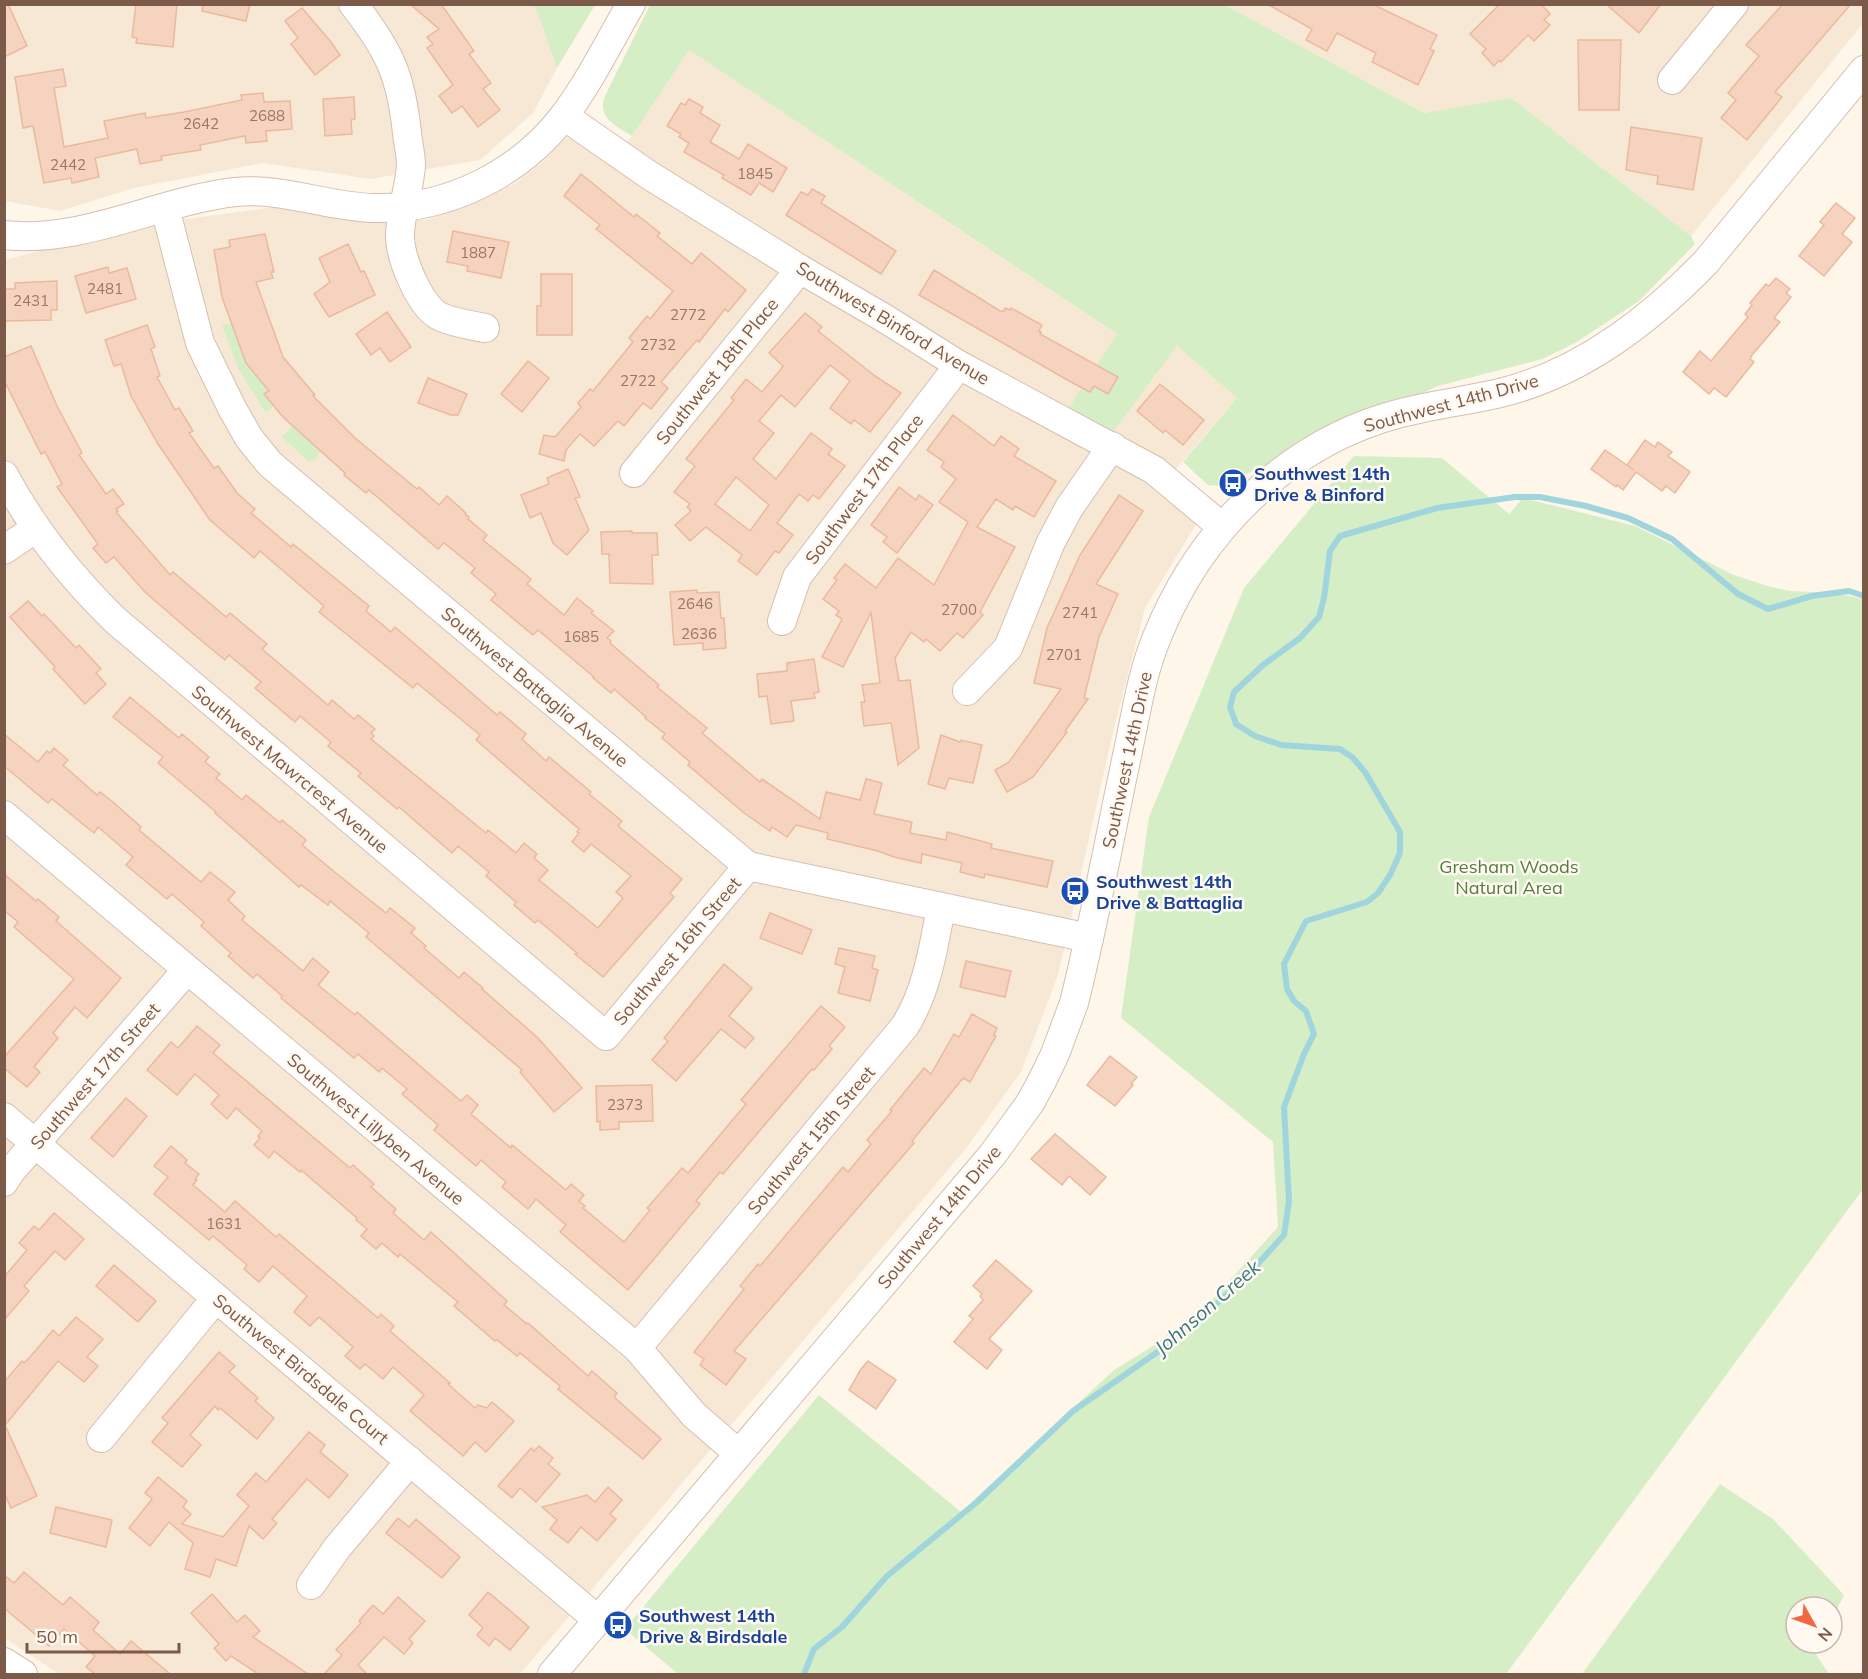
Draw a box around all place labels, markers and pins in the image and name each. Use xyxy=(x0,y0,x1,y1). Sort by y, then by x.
place label: Southwest 14th Drive & Binford xyxy=(1254,462,1390,506)
bus stop icon: Southwest 14th Drive & Binford xyxy=(1217,467,1249,499)
place label: Southwest 14th Drive & Battaglia xyxy=(1096,870,1243,914)
bus stop icon: Southwest 14th Drive & Battaglia xyxy=(1059,875,1091,907)
place label: Southwest 14th Drive & Birdsdale xyxy=(639,1604,787,1648)
bus stop icon: Southwest 14th Drive & Birdsdale xyxy=(602,1609,634,1641)

